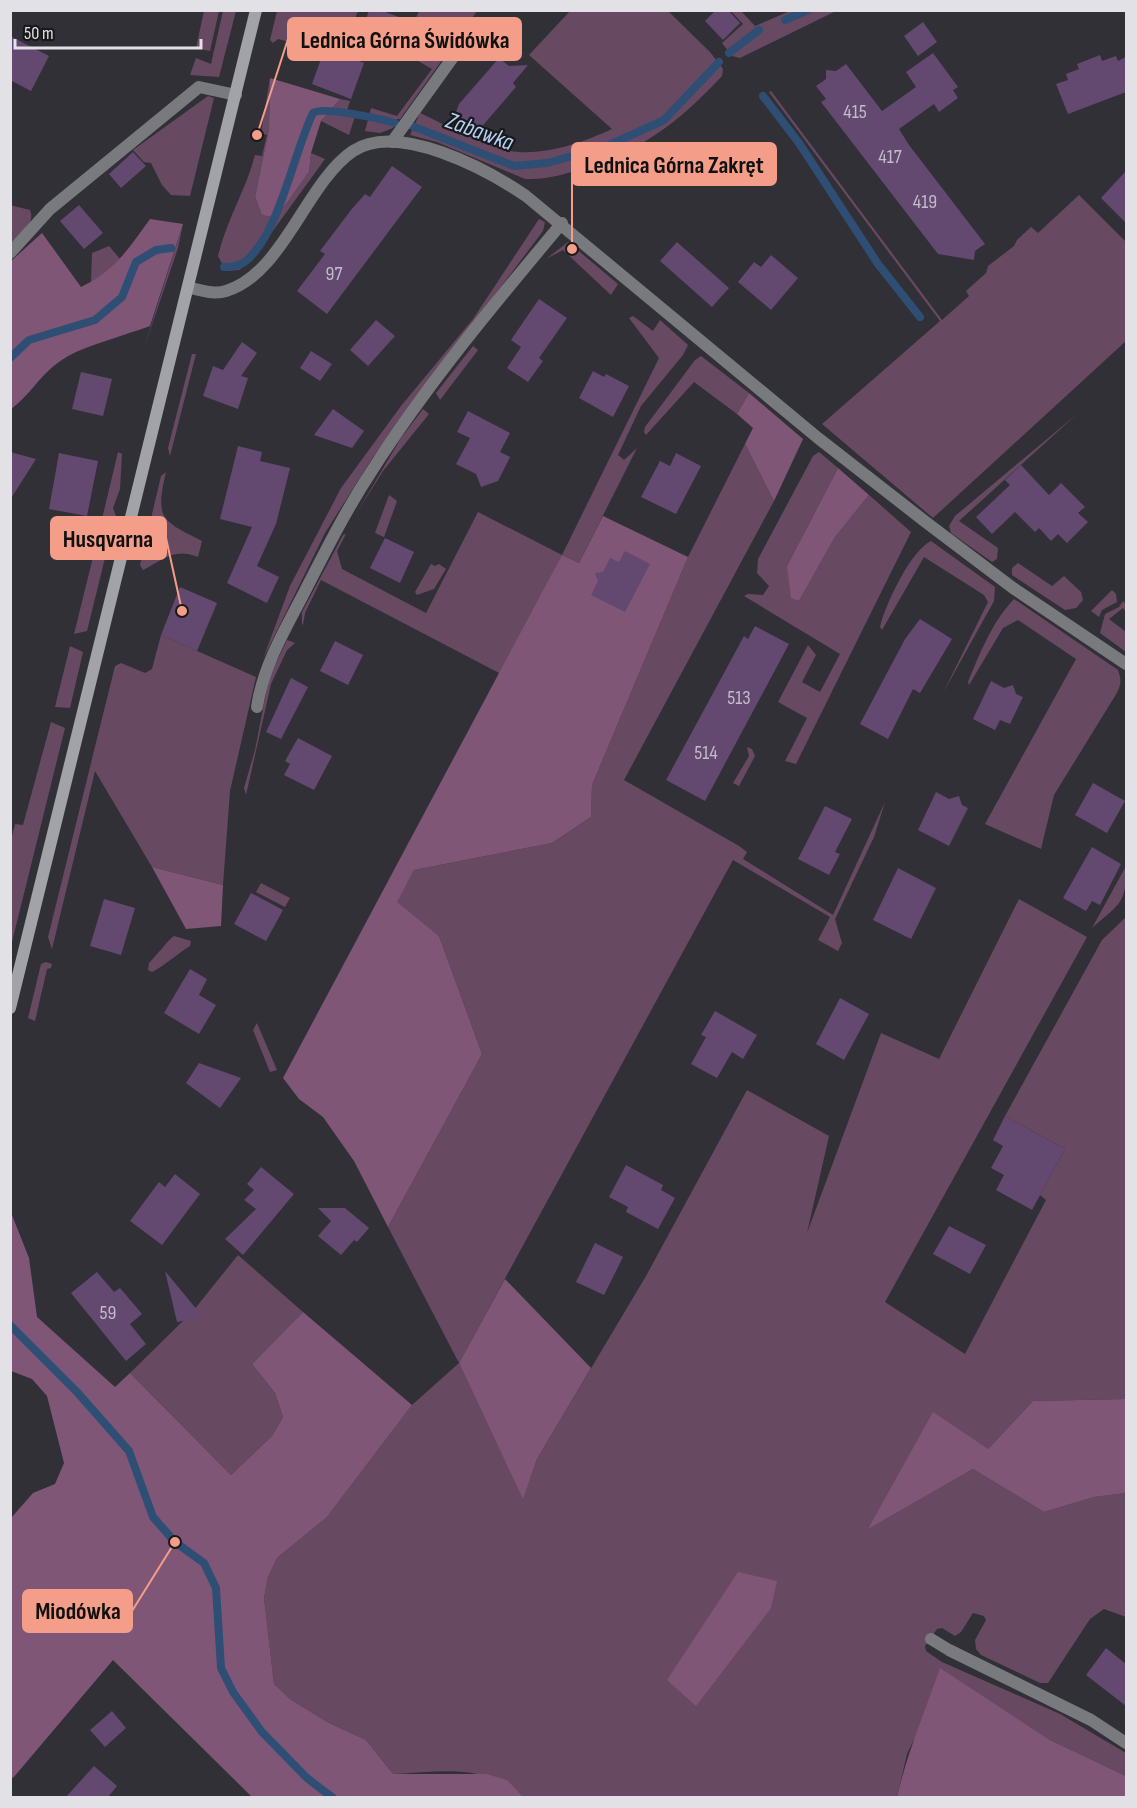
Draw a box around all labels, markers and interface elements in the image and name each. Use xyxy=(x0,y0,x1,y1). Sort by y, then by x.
scale bar xyxy=(15,12,201,50)
callout: Lednica Górna Świdówka xyxy=(288,18,521,60)
text: 50 m xyxy=(24,23,54,44)
text: Lednica Górna Świdówka xyxy=(300,26,510,55)
house number: 415 xyxy=(843,100,867,124)
water label: Zabawka xyxy=(441,106,518,157)
callout: Lednica Górna Zakręt xyxy=(572,143,776,185)
house number: 417 xyxy=(878,145,902,169)
text: Lednica Górna Zakręt xyxy=(584,151,764,180)
house number: 419 xyxy=(913,190,937,214)
house number: 97 xyxy=(326,262,342,286)
callout: Husqvarna xyxy=(51,517,166,559)
text: Husqvarna xyxy=(63,525,153,554)
house number: 513 xyxy=(727,686,751,710)
house number: 514 xyxy=(694,741,718,765)
house number: 59 xyxy=(100,1301,116,1325)
callout: Miodówka xyxy=(23,1590,132,1632)
text: Miodówka xyxy=(35,1597,121,1626)

